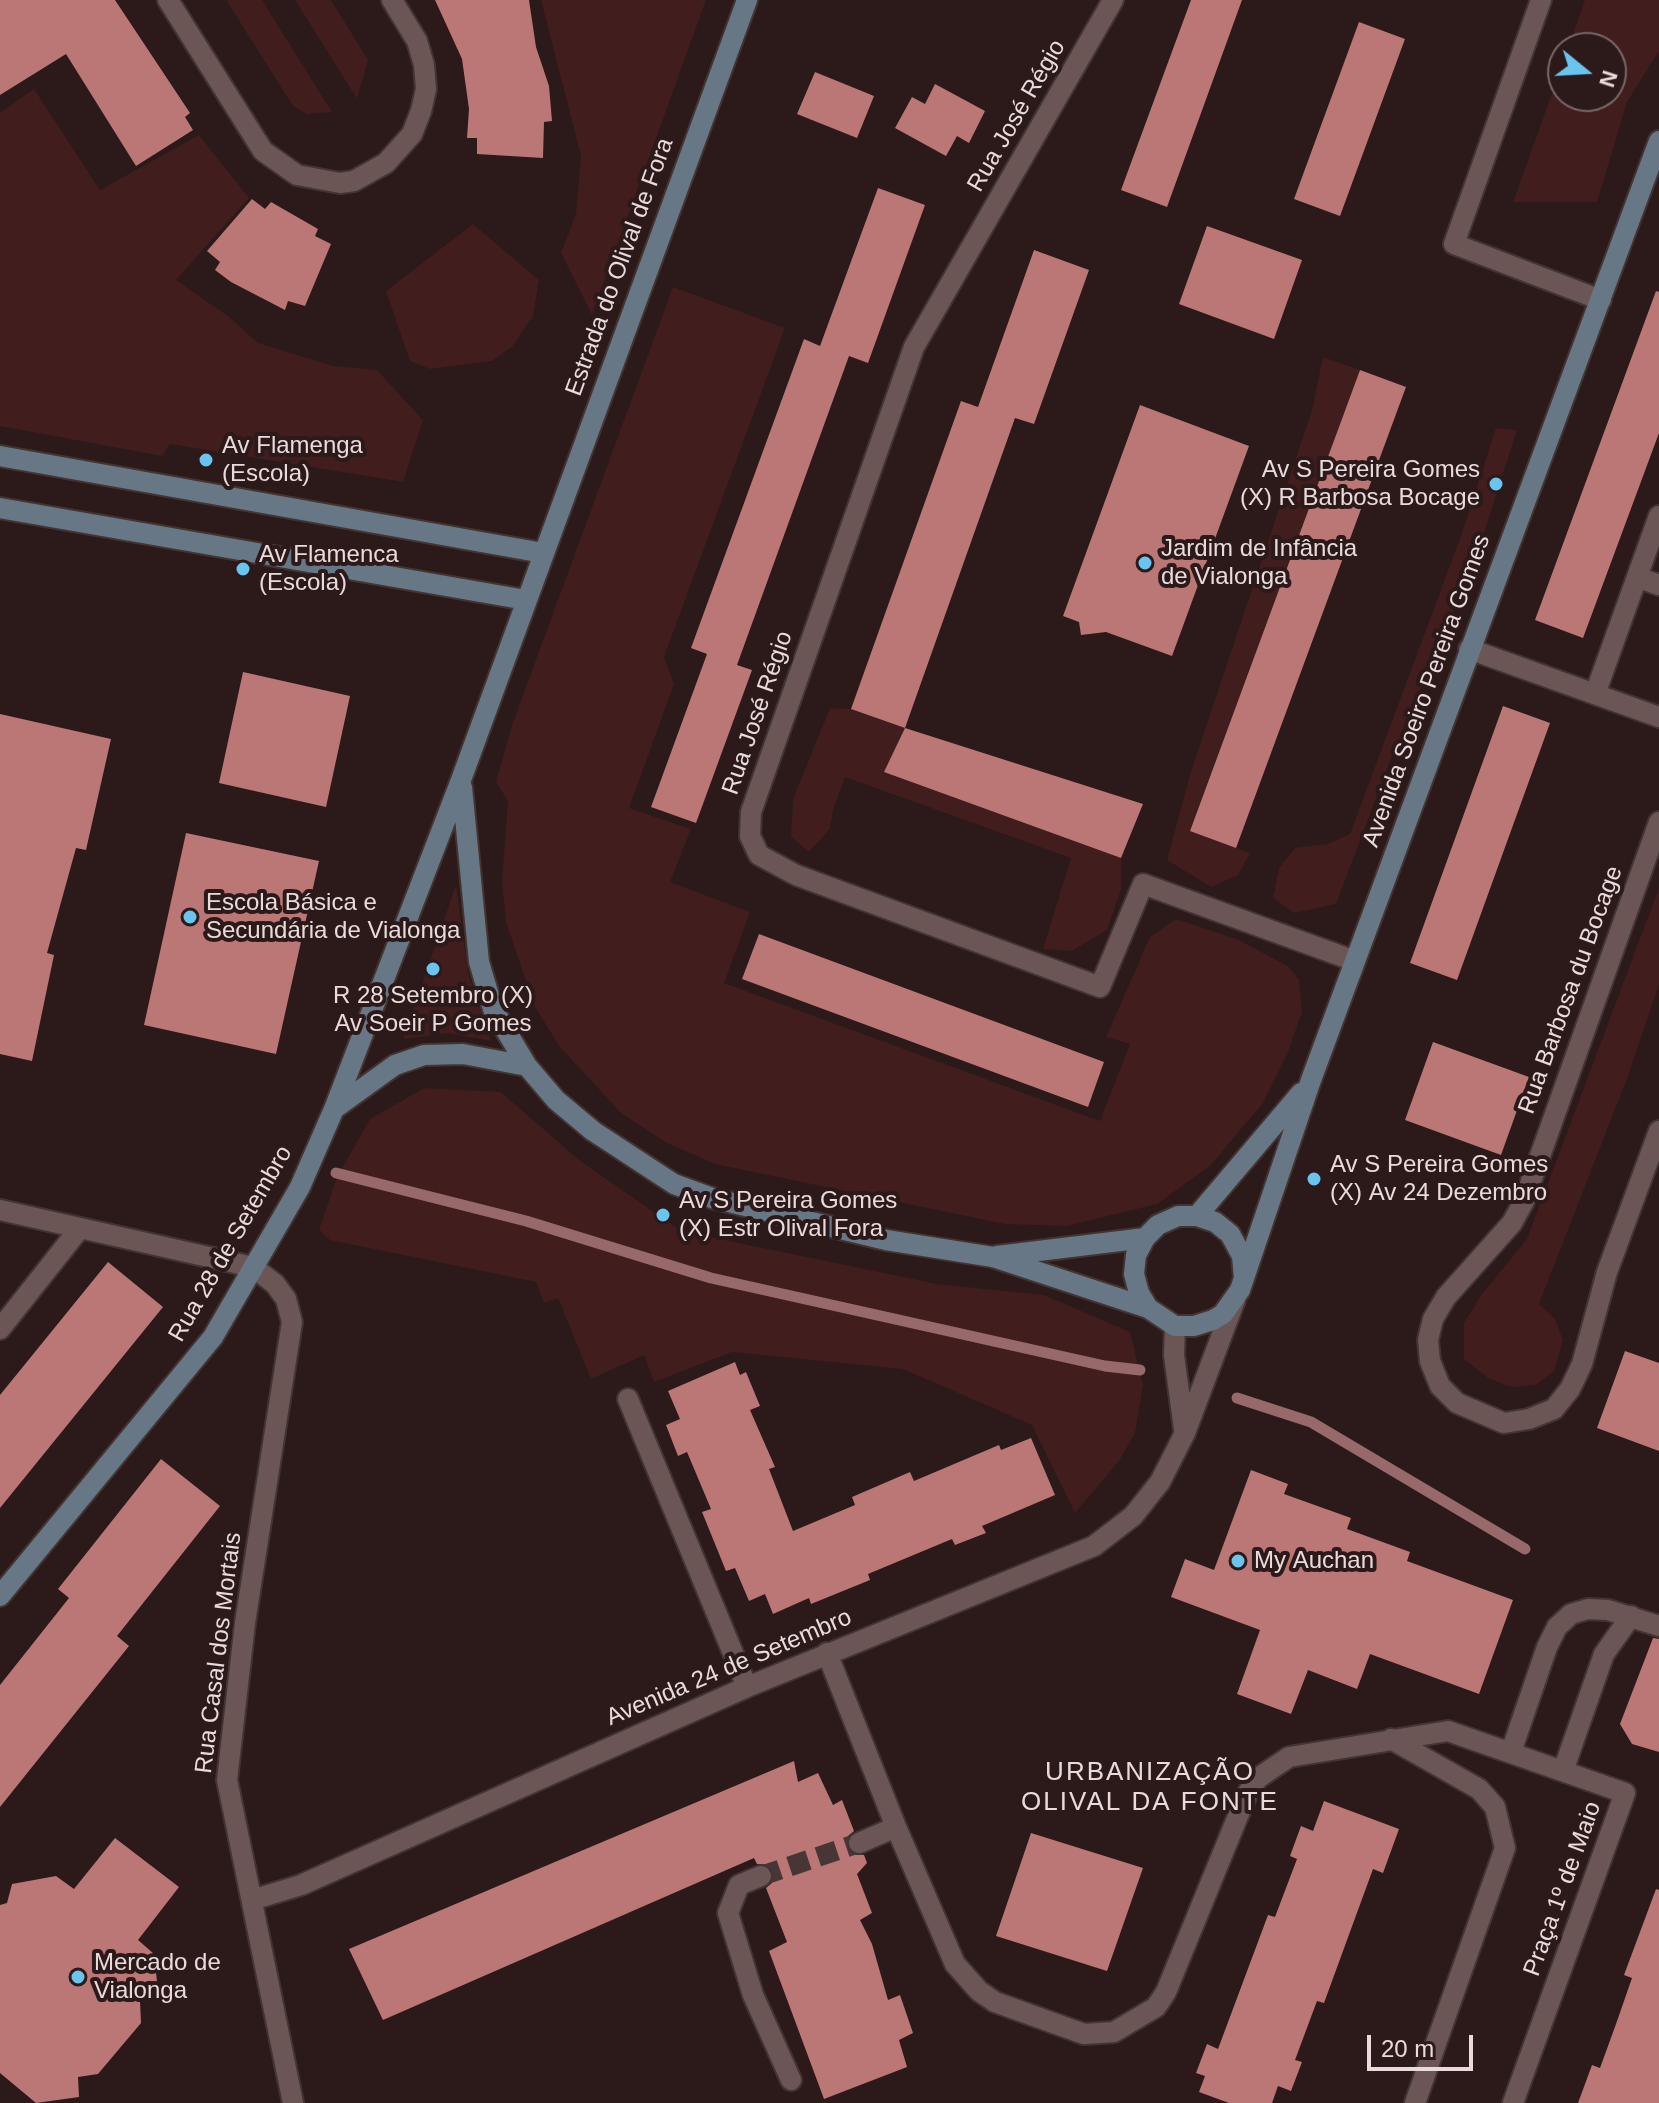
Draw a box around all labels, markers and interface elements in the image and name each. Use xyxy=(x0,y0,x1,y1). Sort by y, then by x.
north arrow xyxy=(1547,32,1627,112)
street label: Rua José Régio xyxy=(962,35,1072,197)
text: N xyxy=(1594,68,1623,90)
street label: Estrada do Olival de Fora xyxy=(560,134,680,400)
place label: Av Flamenga (Escola) xyxy=(222,432,363,488)
marker: Av Flamenga (Escola) xyxy=(197,451,215,469)
place label: Av S Pereira Gomes (X) R Barbosa Bocage xyxy=(1240,456,1480,512)
marker: Av S Pereira Gomes (X) R Barbosa Bocage xyxy=(1487,475,1505,493)
street label: Avenida Soeiro Pereira Gomes xyxy=(1357,531,1497,851)
place label: Jardim de Infância de Vialonga xyxy=(1161,535,1357,591)
place label: Av Flamenca (Escola) xyxy=(259,541,399,597)
marker: Jardim de Infância de Vialonga xyxy=(1136,554,1154,572)
marker: Av Flamenca (Escola) xyxy=(234,560,252,578)
street label: Rua José Régio xyxy=(717,628,799,798)
street label: Rua Barbosa du Bocage xyxy=(1513,862,1629,1118)
place label: Escola Básica e Secundária de Vialonga xyxy=(206,889,460,945)
marker: Escola Básica e Secundária de Vialonga xyxy=(181,908,199,926)
marker: R 28 Setembro (X) Av Soeir P Gomes xyxy=(424,960,442,978)
place label: R 28 Setembro (X) Av Soeir P Gomes xyxy=(333,982,533,1038)
street label: Rua 28 de Setembro xyxy=(163,1141,299,1347)
place label: Av S Pereira Gomes (X) Av 24 Dezembro xyxy=(1330,1151,1548,1207)
marker: Av S Pereira Gomes (X) Av 24 Dezembro xyxy=(1305,1170,1323,1188)
place label: Av S Pereira Gomes (X) Estr Olival Fora xyxy=(679,1187,897,1243)
marker: Av S Pereira Gomes (X) Estr Olival Fora xyxy=(654,1206,672,1224)
street label: Rua Casal dos Mortais xyxy=(190,1531,248,1775)
place label: My Auchan xyxy=(1254,1547,1374,1575)
marker: My Auchan xyxy=(1229,1552,1247,1570)
street label: Avenida 24 de Setembro xyxy=(602,1603,856,1733)
district label: URBANIZAÇÃO OLIVAL DA FONTE xyxy=(1021,1757,1279,1818)
street label: Praça 1º de Maio xyxy=(1518,1798,1608,1980)
place label: Mercado de Vialonga xyxy=(94,1949,221,2005)
marker: Mercado de Vialonga xyxy=(69,1968,87,1986)
scale bar xyxy=(1371,2019,1477,2069)
text: 20 m xyxy=(1381,2035,1434,2062)

